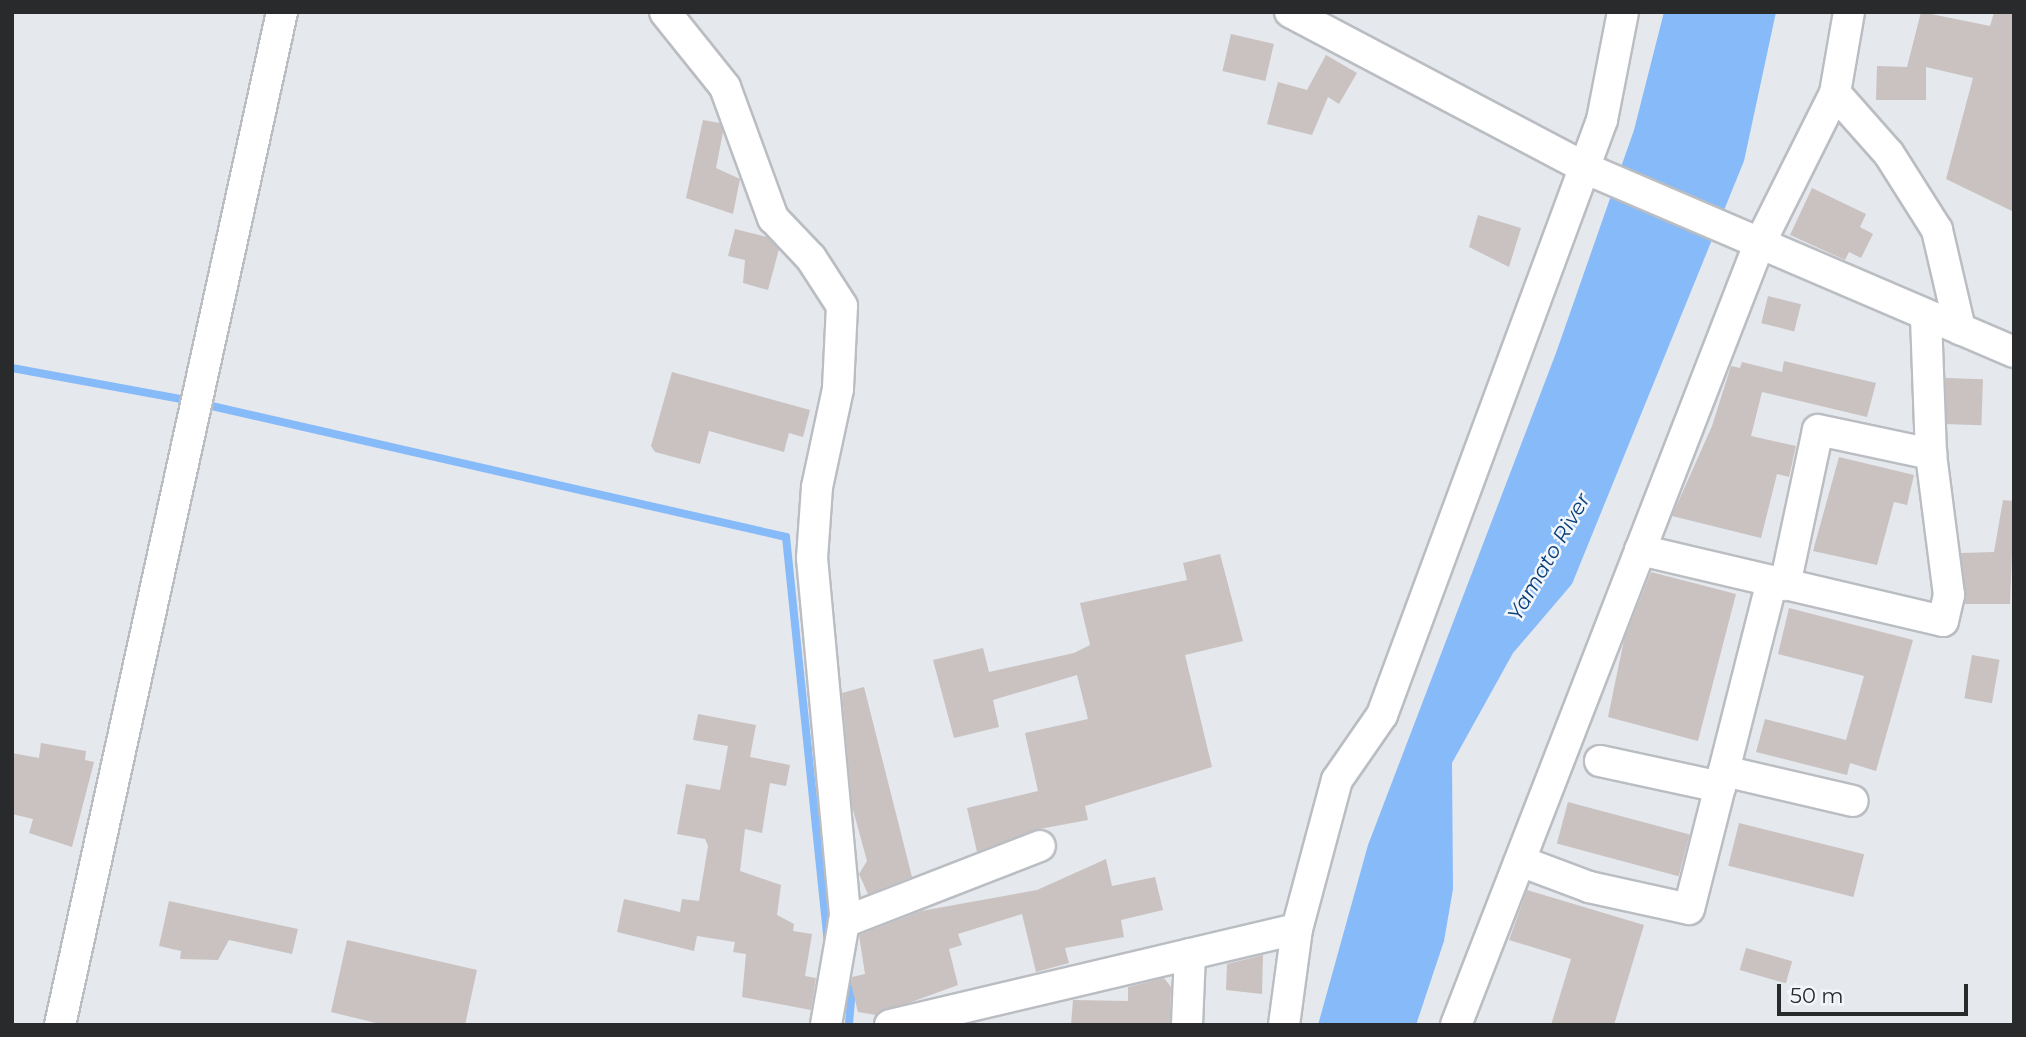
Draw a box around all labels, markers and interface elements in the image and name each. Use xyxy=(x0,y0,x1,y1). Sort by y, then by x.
water label: Yamato River xyxy=(1502,489,1596,625)
scale bar xyxy=(1781,970,1972,1014)
text: 50 m xyxy=(1790,983,1844,1008)

